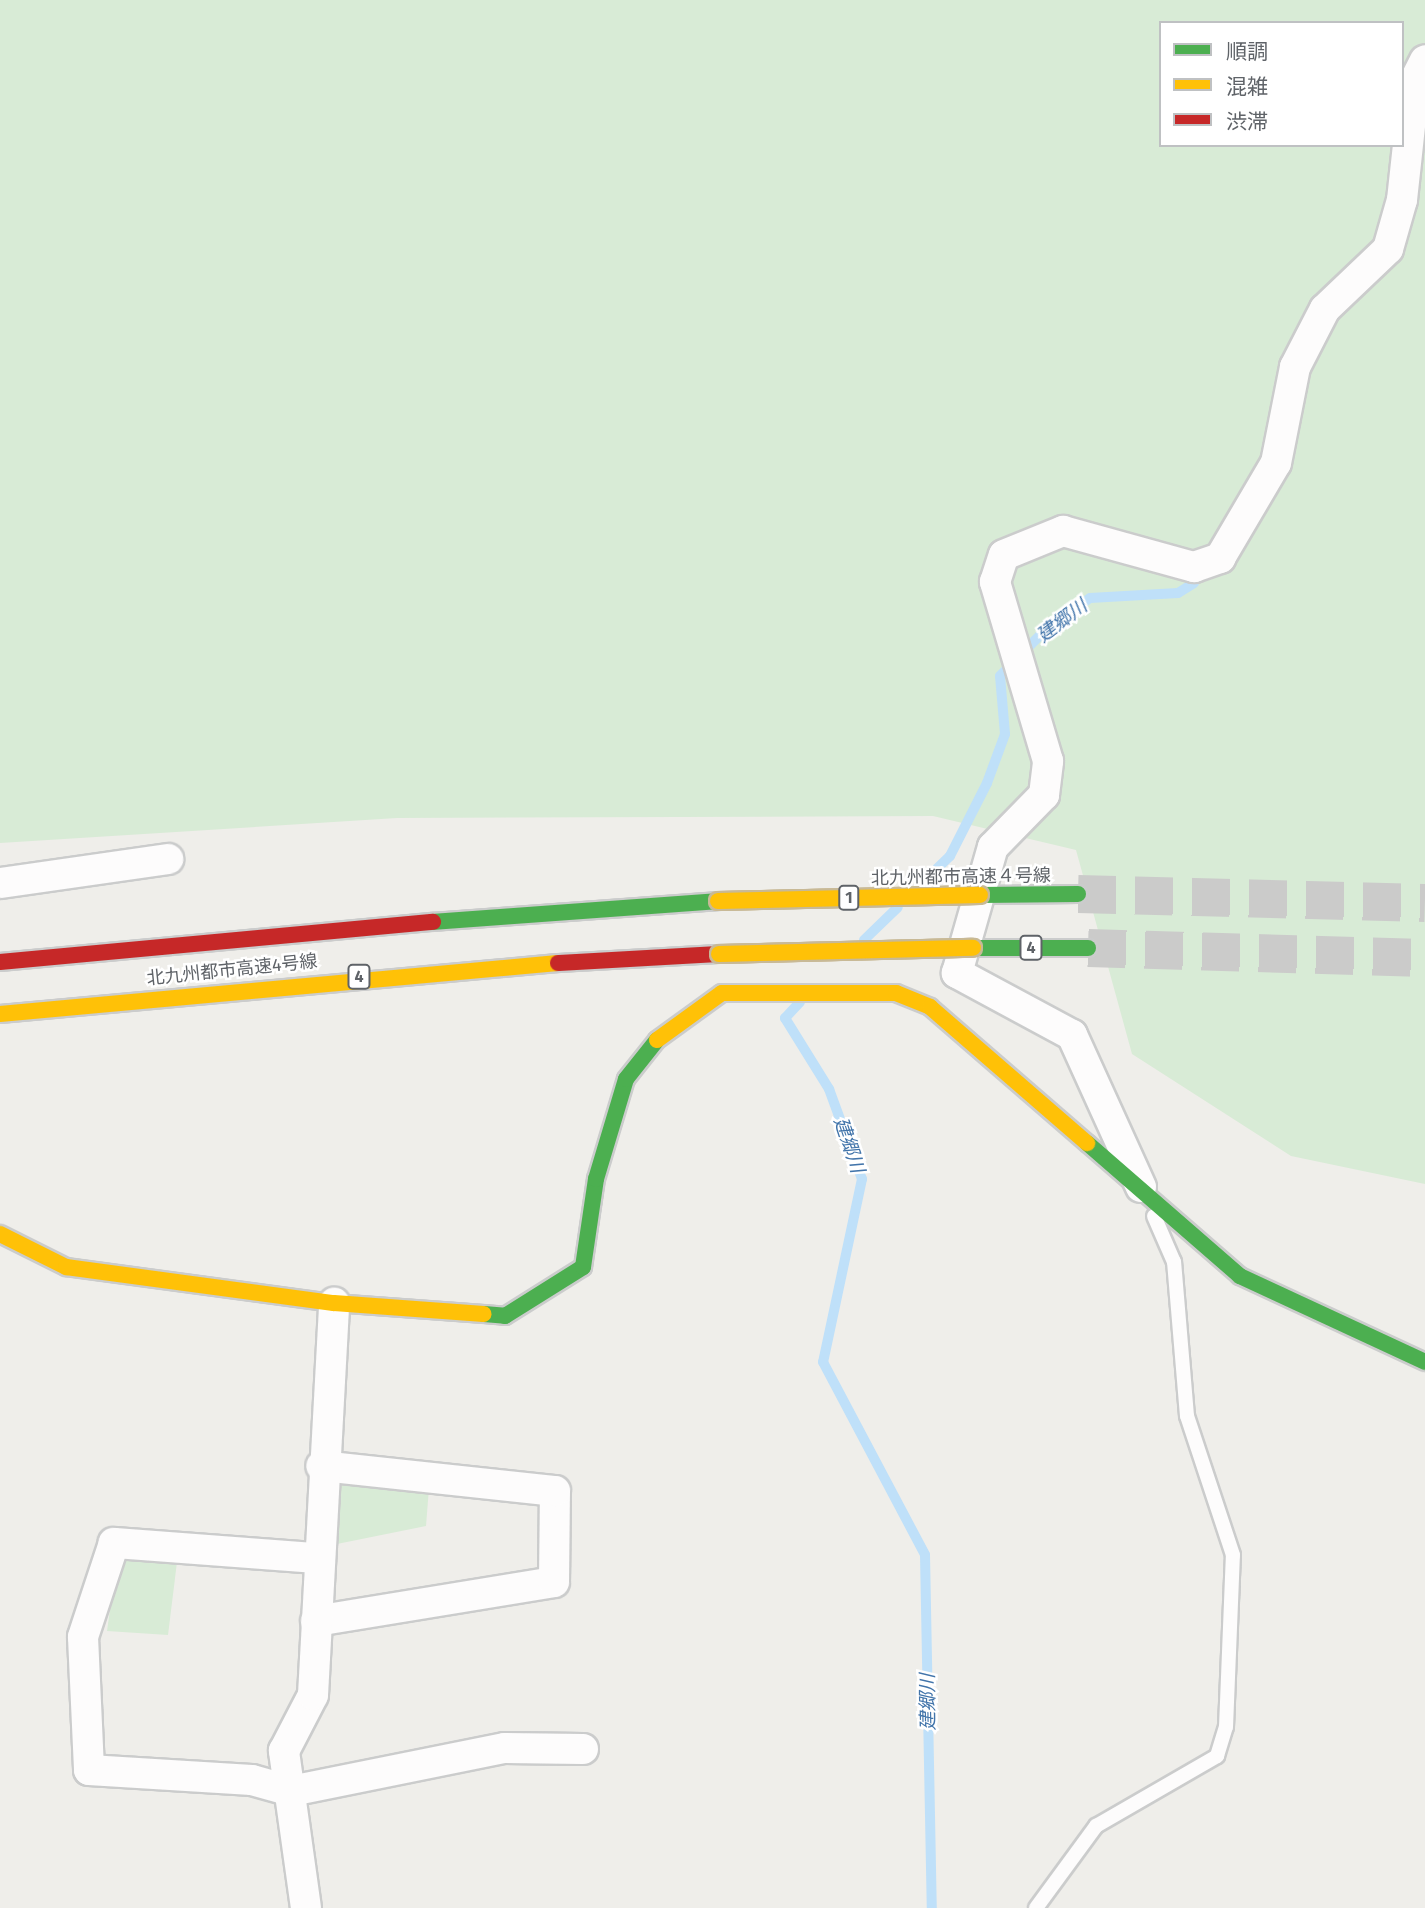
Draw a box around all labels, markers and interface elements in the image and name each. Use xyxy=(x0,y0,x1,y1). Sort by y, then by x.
legend xyxy=(1159,21,1404,147)
text: 順調 xyxy=(1226,39,1268,65)
text: 混雑 xyxy=(1226,74,1268,100)
text: 渋滞 xyxy=(1226,109,1268,135)
water label: 建郷川 xyxy=(1032,595,1092,647)
street label: 北九州都市高速４号線 xyxy=(871,865,1051,889)
road number: 1 xyxy=(837,885,861,910)
road number: 4 xyxy=(1019,936,1043,960)
street label: 北九州都市高速4号線 xyxy=(146,950,318,990)
road number: 4 xyxy=(347,965,371,990)
water label: 建郷川 xyxy=(829,1114,869,1176)
water label: 建郷川 xyxy=(916,1673,940,1731)

